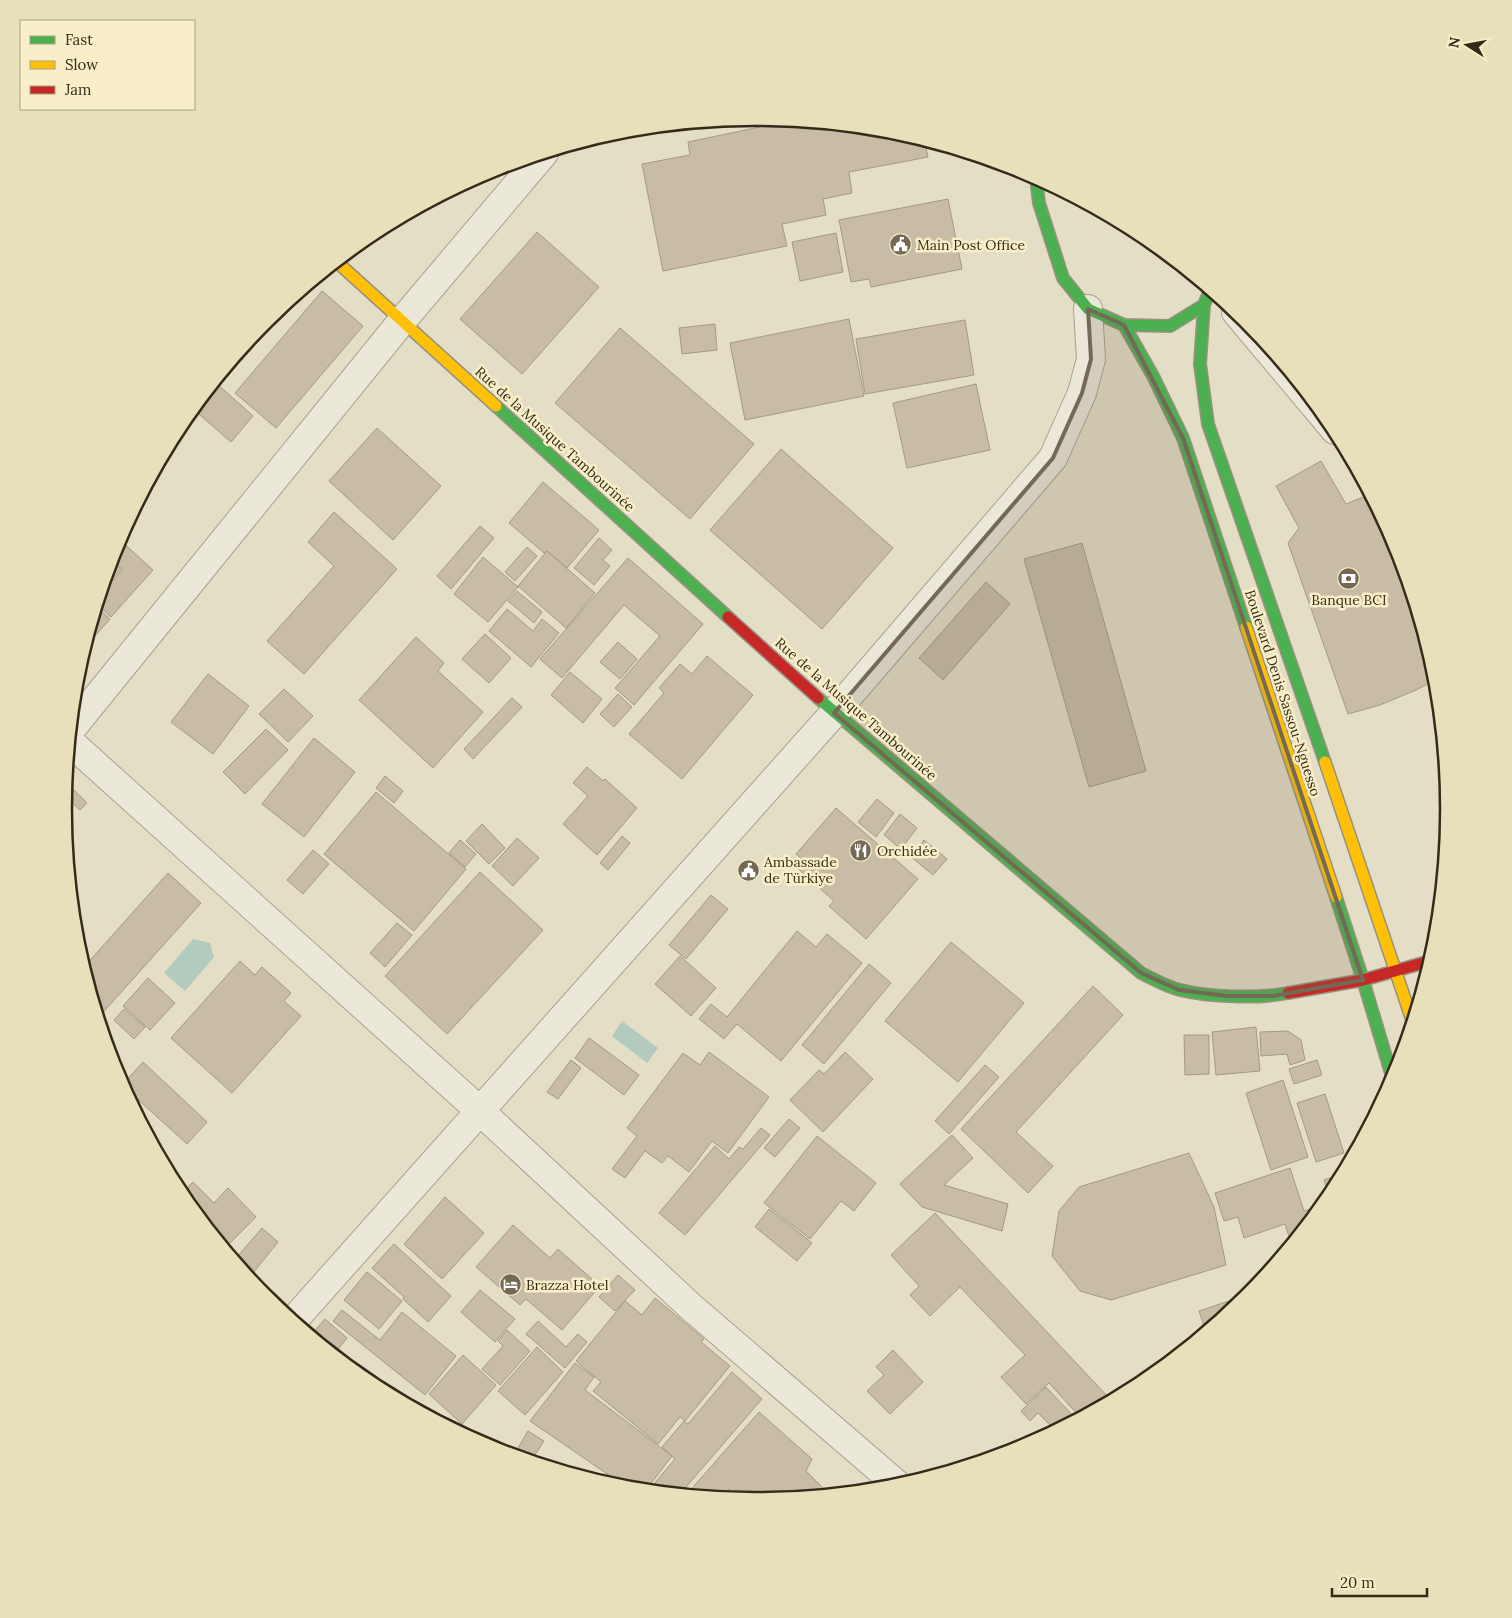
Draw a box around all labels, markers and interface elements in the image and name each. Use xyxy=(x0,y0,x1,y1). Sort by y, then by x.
legend xyxy=(20,20,195,110)
north arrow xyxy=(1442,20,1492,70)
text: Fast xyxy=(65,30,93,49)
text: N xyxy=(1444,35,1464,50)
text: Slow xyxy=(65,55,98,74)
text: Jam xyxy=(64,80,92,99)
public building icon: Main Post Office xyxy=(889,233,913,257)
place label: Main Post Office xyxy=(917,236,1025,254)
street label: Rue de la Musique Tambourinée xyxy=(471,362,639,516)
bank icon: Banque BCI xyxy=(1337,566,1361,590)
street label: Boulevard Denis Sassou-Nguesso xyxy=(1241,587,1325,799)
place label: Banque BCI xyxy=(1311,591,1387,609)
street label: Rue de la Musique Tambourinée xyxy=(771,634,941,785)
restaurant icon: Orchidée xyxy=(849,839,873,863)
place label: Orchidée xyxy=(877,842,938,860)
place label: Ambassade de Türkiye xyxy=(763,853,837,887)
public building icon: Ambassade de Türkiye xyxy=(736,858,760,882)
hotel icon: Brazza Hotel xyxy=(498,1273,522,1297)
place label: Brazza Hotel xyxy=(526,1276,609,1294)
scale bar xyxy=(1332,1566,1427,1598)
text: 20 m xyxy=(1340,1573,1375,1592)

